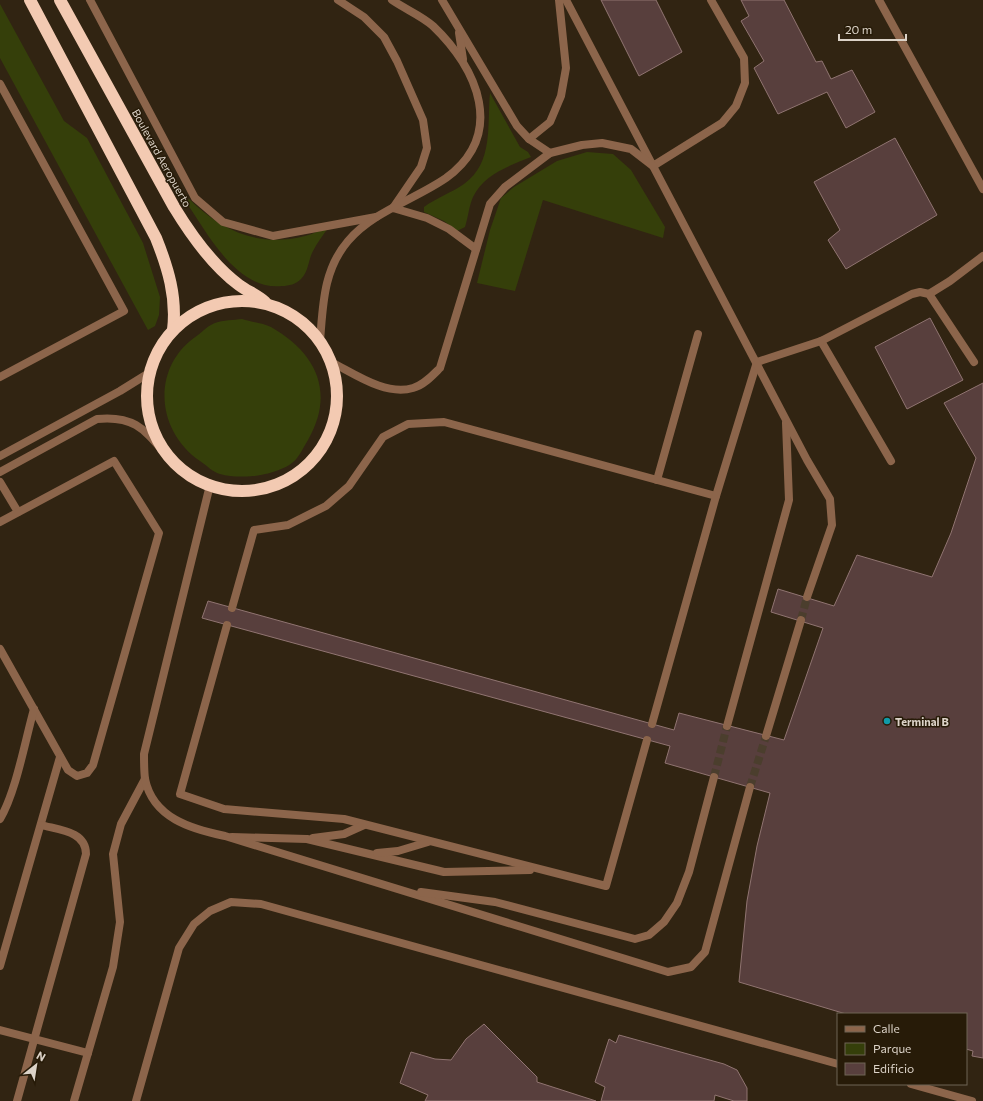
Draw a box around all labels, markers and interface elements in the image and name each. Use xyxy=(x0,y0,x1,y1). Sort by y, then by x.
scale bar xyxy=(839,16,906,42)
text: 20 m xyxy=(845,22,872,36)
street label: Boulevard Aeropuerto xyxy=(130,107,195,210)
place label: Terminal B xyxy=(895,715,949,728)
marker: Terminal B xyxy=(882,716,892,726)
legend xyxy=(837,1013,967,1085)
text: Calle xyxy=(873,1021,900,1035)
text: Parque xyxy=(873,1041,911,1055)
north arrow xyxy=(16,1045,56,1085)
text: N xyxy=(34,1048,48,1064)
text: Edificio xyxy=(873,1061,914,1075)

